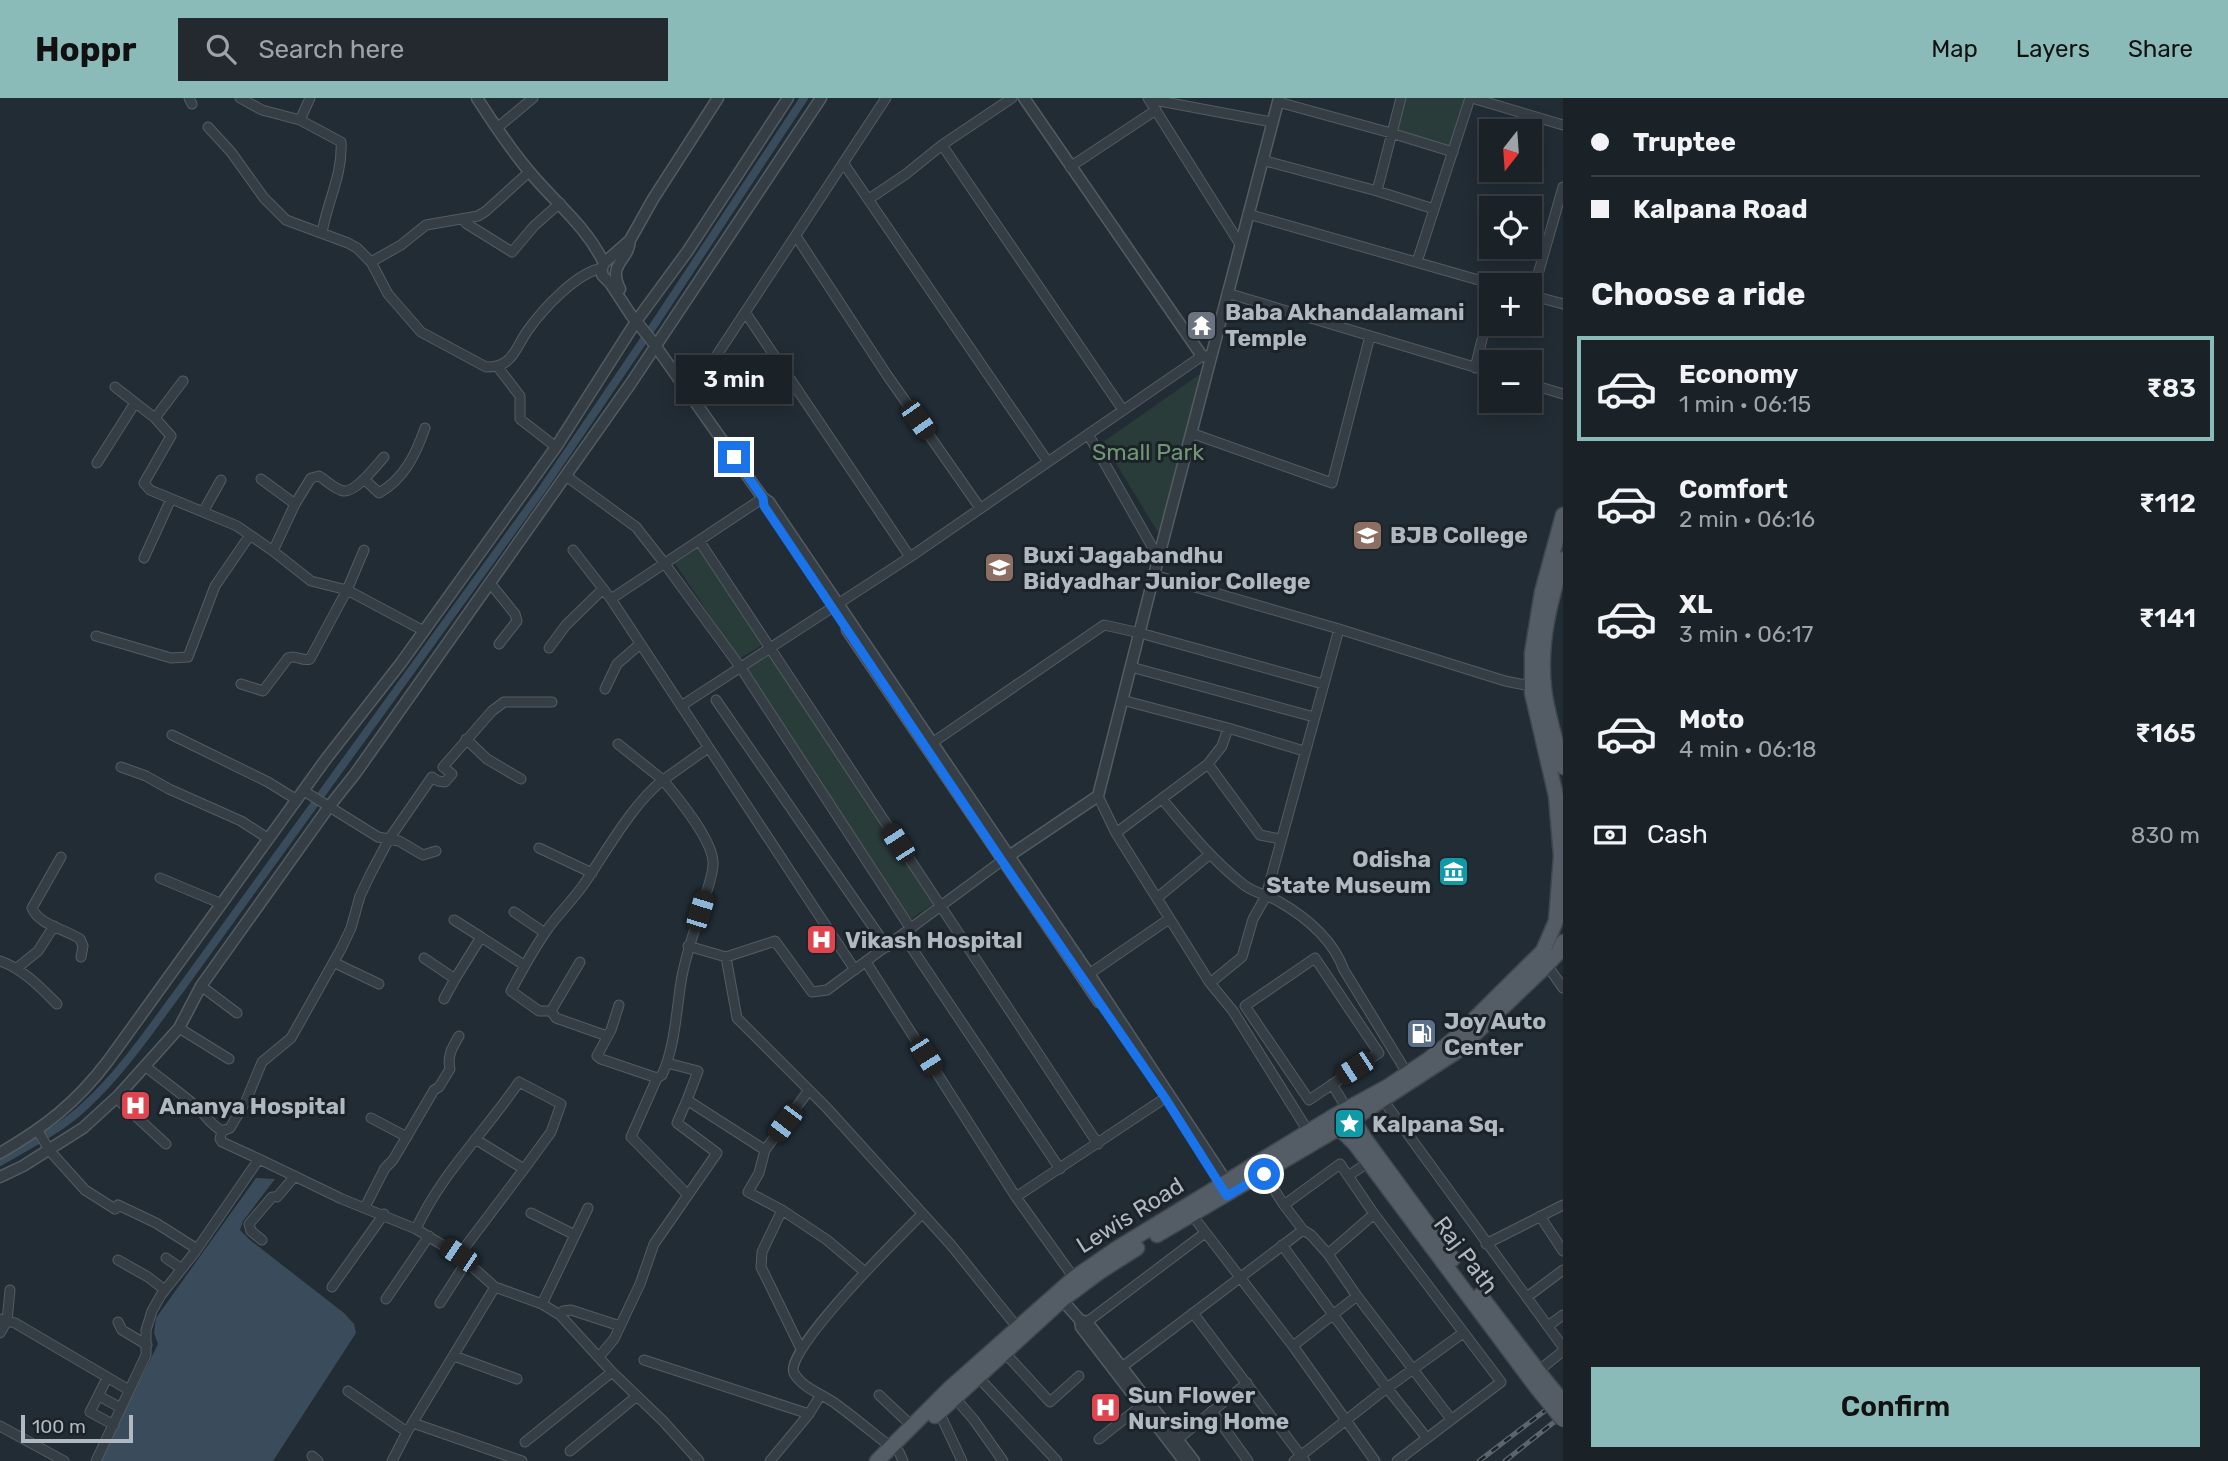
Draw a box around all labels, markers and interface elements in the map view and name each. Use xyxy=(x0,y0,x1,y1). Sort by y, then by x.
search box xyxy=(178,18,668,81)
text: Hoppr xyxy=(35,30,136,69)
icon: search xyxy=(202,30,240,68)
text: Search here xyxy=(258,34,404,65)
text: Map xyxy=(1931,35,1978,63)
text: Layers xyxy=(2016,35,2090,63)
text: Share xyxy=(2128,35,2193,63)
north arrow xyxy=(1479,119,1542,182)
map controls xyxy=(1479,119,1542,413)
text: Truptee xyxy=(1633,127,1736,158)
text: Kalpana Road xyxy=(1633,194,1808,225)
button: locate xyxy=(1479,196,1542,259)
button: + xyxy=(1479,273,1542,336)
text: Choose a ride xyxy=(1591,275,1805,313)
place label: Baba Akhandalamani Temple xyxy=(1225,298,1465,352)
temple icon: Baba Akhandalamani Temple xyxy=(1185,308,1219,342)
button: − xyxy=(1479,350,1542,413)
callout: 3 min xyxy=(676,356,792,404)
icon: car xyxy=(1595,357,1658,420)
text: Economy xyxy=(1679,359,1798,390)
text: 3 min xyxy=(703,365,765,393)
text: ₹83 xyxy=(2146,373,2196,404)
text: 1 min · 06:15 xyxy=(1679,390,1811,418)
car xyxy=(898,397,939,443)
park label: Small Park xyxy=(1092,438,1204,466)
route end xyxy=(718,441,750,473)
icon: car xyxy=(1595,472,1658,535)
text: Comfort xyxy=(1679,474,1788,505)
text: ₹112 xyxy=(2139,488,2196,519)
text: 2 min · 06:16 xyxy=(1679,505,1815,533)
school or university icon: BJB College xyxy=(1350,518,1384,552)
place label: BJB College xyxy=(1390,521,1528,549)
place label: Buxi Jagabandhu Bidyadhar Junior College xyxy=(1023,541,1311,595)
school or university icon: Buxi Jagabandhu Bidyadhar Junior College xyxy=(983,551,1017,585)
icon: car xyxy=(1595,587,1658,650)
text: XL xyxy=(1679,589,1712,620)
text: ₹141 xyxy=(2139,603,2196,634)
text: 3 min · 06:17 xyxy=(1679,620,1813,648)
icon: car xyxy=(1595,702,1658,765)
text: Moto xyxy=(1679,704,1744,735)
text: ₹165 xyxy=(2135,718,2196,749)
text: 4 min · 06:18 xyxy=(1679,735,1817,763)
icon: cash xyxy=(1591,816,1629,854)
text: Cash xyxy=(1647,819,1708,850)
car xyxy=(878,820,919,866)
text: 830 m xyxy=(2131,821,2200,849)
place label: Odisha State Museum xyxy=(1266,845,1431,899)
museum icon: Odisha State Museum xyxy=(1437,855,1471,889)
car xyxy=(684,888,717,934)
hospital icon: Vikash Hospital xyxy=(805,923,839,957)
place label: Vikash Hospital xyxy=(845,926,1023,954)
place label: Joy Auto Center xyxy=(1444,1007,1546,1061)
fuel station icon: Joy Auto Center xyxy=(1404,1017,1438,1051)
car xyxy=(906,1033,947,1079)
car xyxy=(1332,1048,1379,1088)
hospital icon: Ananya Hospital xyxy=(119,1089,153,1123)
place label: Ananya Hospital xyxy=(159,1092,346,1120)
car xyxy=(764,1100,807,1146)
place icon: Kalpana Sq. xyxy=(1332,1107,1366,1141)
place label: Kalpana Sq. xyxy=(1372,1110,1505,1138)
route start xyxy=(1248,1158,1280,1190)
street label: Lewis Road xyxy=(1071,1171,1189,1259)
street label: Raj Path xyxy=(1428,1211,1504,1299)
car xyxy=(436,1235,483,1275)
button: Confirm xyxy=(1591,1367,2200,1447)
place label: Sun Flower Nursing Home xyxy=(1128,1381,1289,1435)
hospital icon: Sun Flower Nursing Home xyxy=(1088,1391,1122,1425)
scale bar xyxy=(21,1412,133,1444)
text: 100 m xyxy=(32,1415,86,1438)

